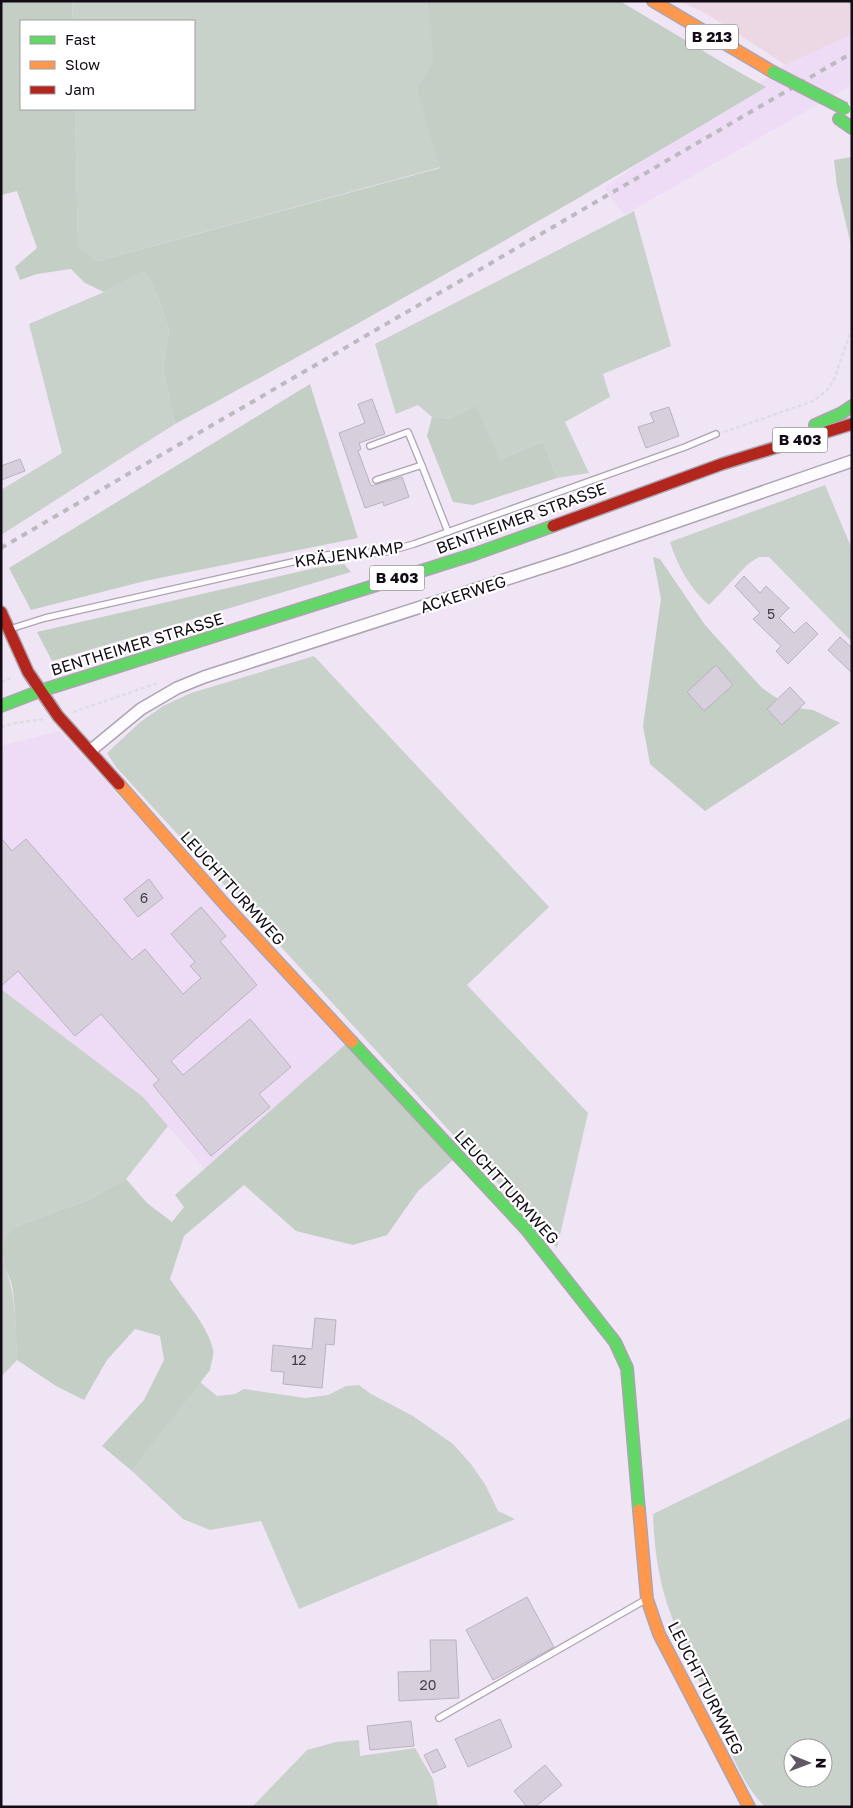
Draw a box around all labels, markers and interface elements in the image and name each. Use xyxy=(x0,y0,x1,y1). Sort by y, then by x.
legend xyxy=(20,20,195,110)
road number: B 213 xyxy=(686,24,738,50)
text: Fast xyxy=(65,30,96,48)
text: Slow xyxy=(65,55,100,73)
text: Jam xyxy=(65,80,95,98)
road number: B 403 xyxy=(772,428,828,452)
street label: BENTHEIMER STRASSE xyxy=(433,478,609,558)
street label: KRÄJENKAMP xyxy=(293,536,405,572)
road number: B 403 xyxy=(370,566,424,590)
street label: ACKERWEG xyxy=(417,571,509,617)
house number: 5 xyxy=(767,605,775,622)
street label: BENTHEIMER STRASSE xyxy=(48,608,226,680)
street label: LEUCHTTURMWEG xyxy=(176,827,290,949)
house number: 6 xyxy=(140,889,148,906)
street label: LEUCHTTURMWEG xyxy=(450,1126,564,1248)
house number: 12 xyxy=(292,1351,306,1368)
street label: LEUCHTTURMWEG xyxy=(664,1618,748,1758)
house number: 20 xyxy=(420,1676,436,1693)
north arrow xyxy=(783,1738,833,1788)
text: N xyxy=(813,1758,830,1769)

